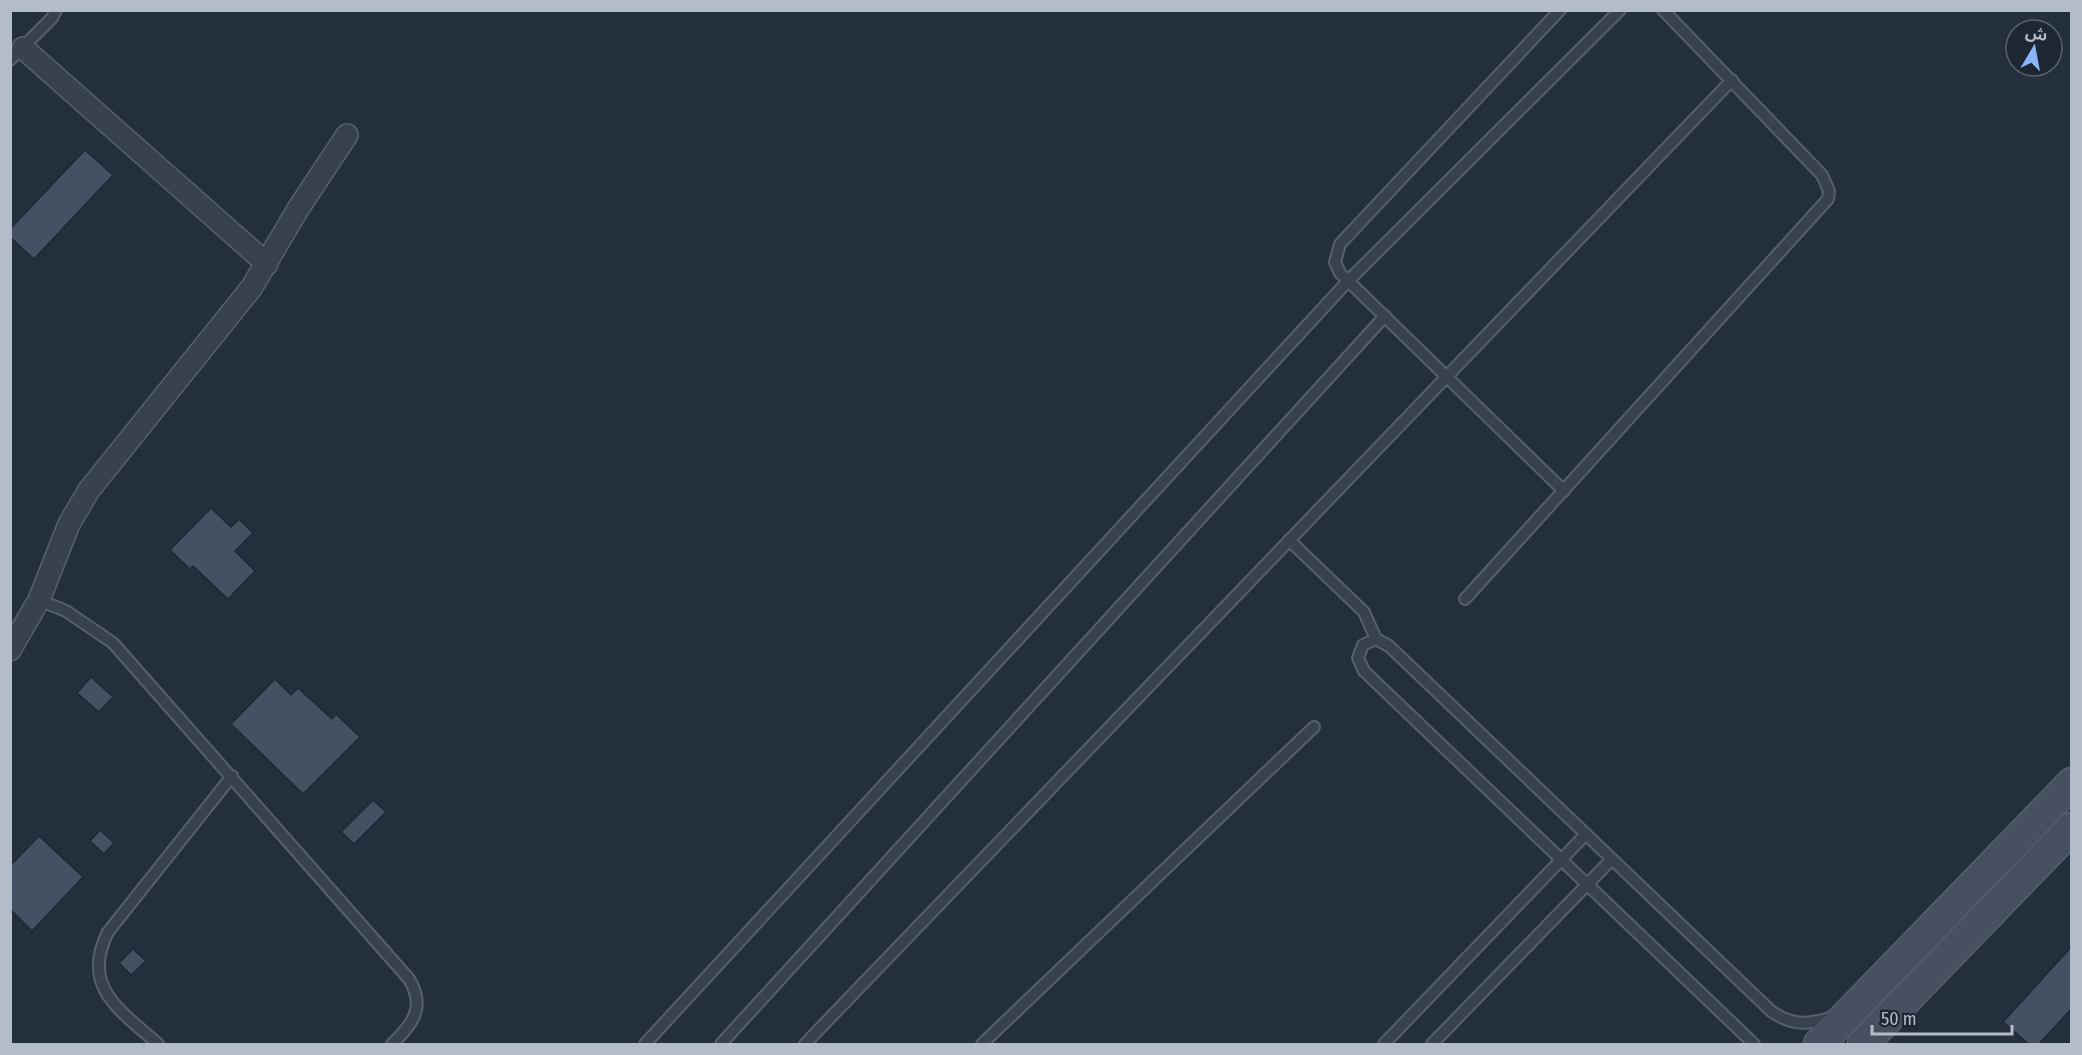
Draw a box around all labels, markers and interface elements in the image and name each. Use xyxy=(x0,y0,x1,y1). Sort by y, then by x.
north arrow xyxy=(2004,18,2064,78)
text: ش xyxy=(2024,22,2049,45)
scale bar xyxy=(1872,998,2012,1036)
text: 50 m xyxy=(1881,1008,1917,1030)

